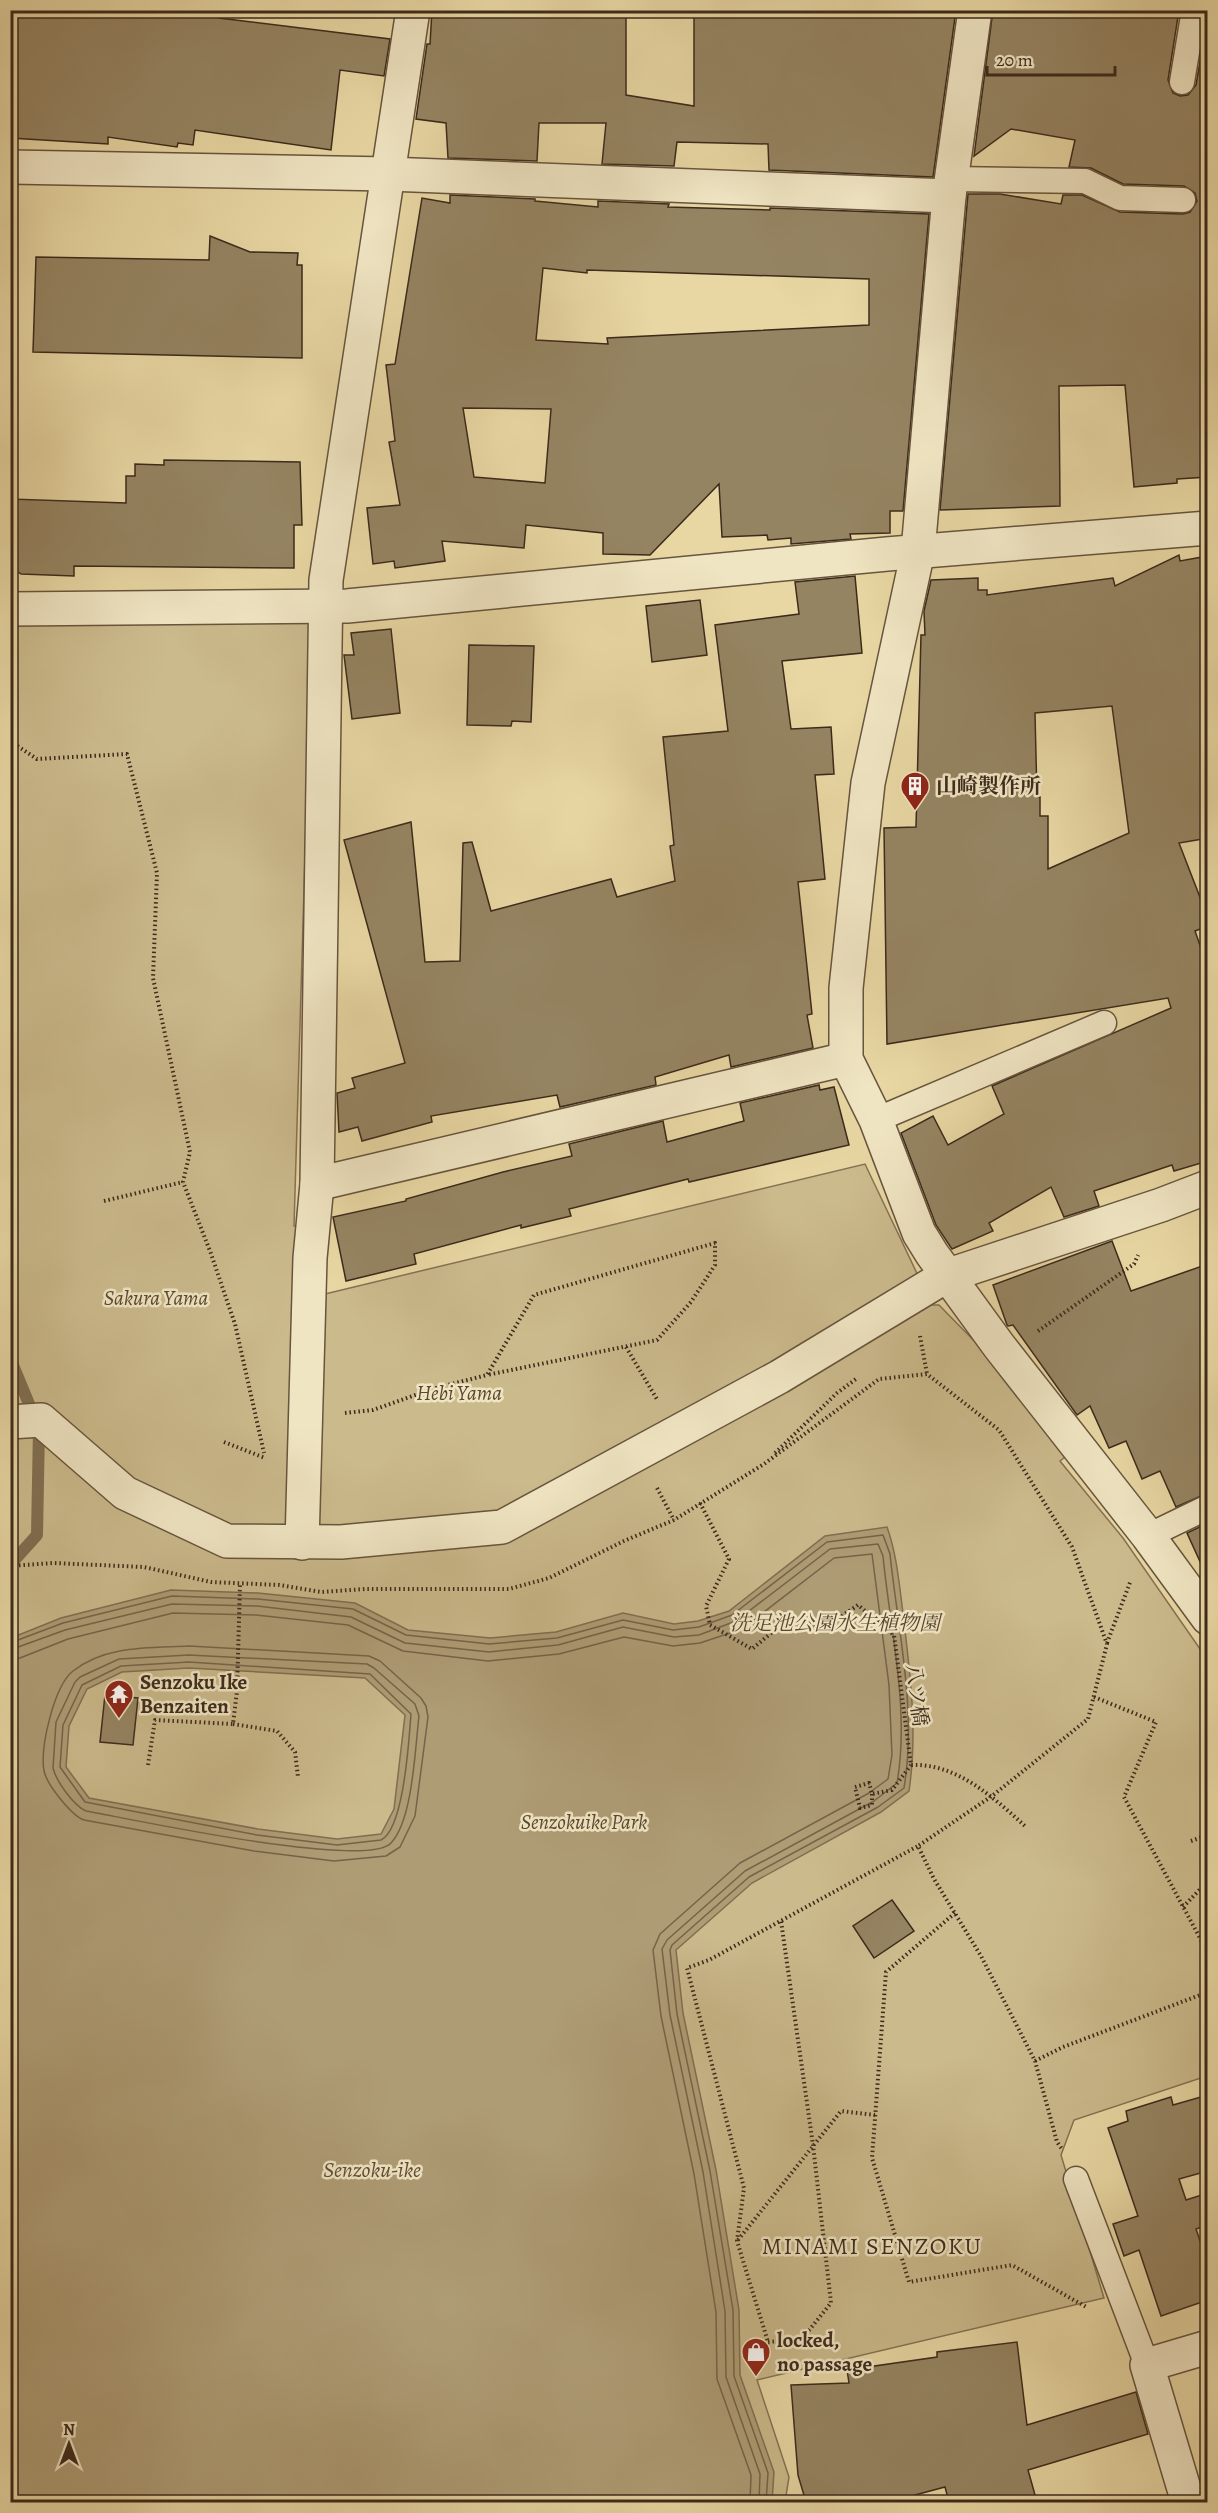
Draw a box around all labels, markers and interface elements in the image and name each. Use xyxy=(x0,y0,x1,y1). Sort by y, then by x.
scale bar xyxy=(987,39,1114,77)
text: 20 m xyxy=(996,48,1033,72)
building icon: 山崎製作所 xyxy=(899,770,931,812)
place label: 山崎製作所 xyxy=(936,772,1041,800)
park label: Sakura Yama xyxy=(104,1284,209,1312)
park label: Hebi Yama xyxy=(416,1379,502,1407)
park label: 洗足池公園水生植物園 xyxy=(730,1609,943,1637)
street label: 八ツ橋 xyxy=(899,1662,935,1728)
place label: Senzoku Ike Benzaiten xyxy=(140,1668,247,1720)
temple icon: Senzoku Ike Benzaiten xyxy=(103,1678,135,1720)
park label: Senzokuike Park xyxy=(521,1808,647,1836)
water label: Senzoku-ike xyxy=(323,2155,421,2185)
district label: MINAMI SENZOKU xyxy=(762,2230,982,2262)
place label: locked, no passage xyxy=(777,2326,873,2378)
shop icon: locked, no passage xyxy=(740,2336,772,2378)
north arrow xyxy=(39,2414,99,2474)
text: N xyxy=(63,2419,75,2441)

